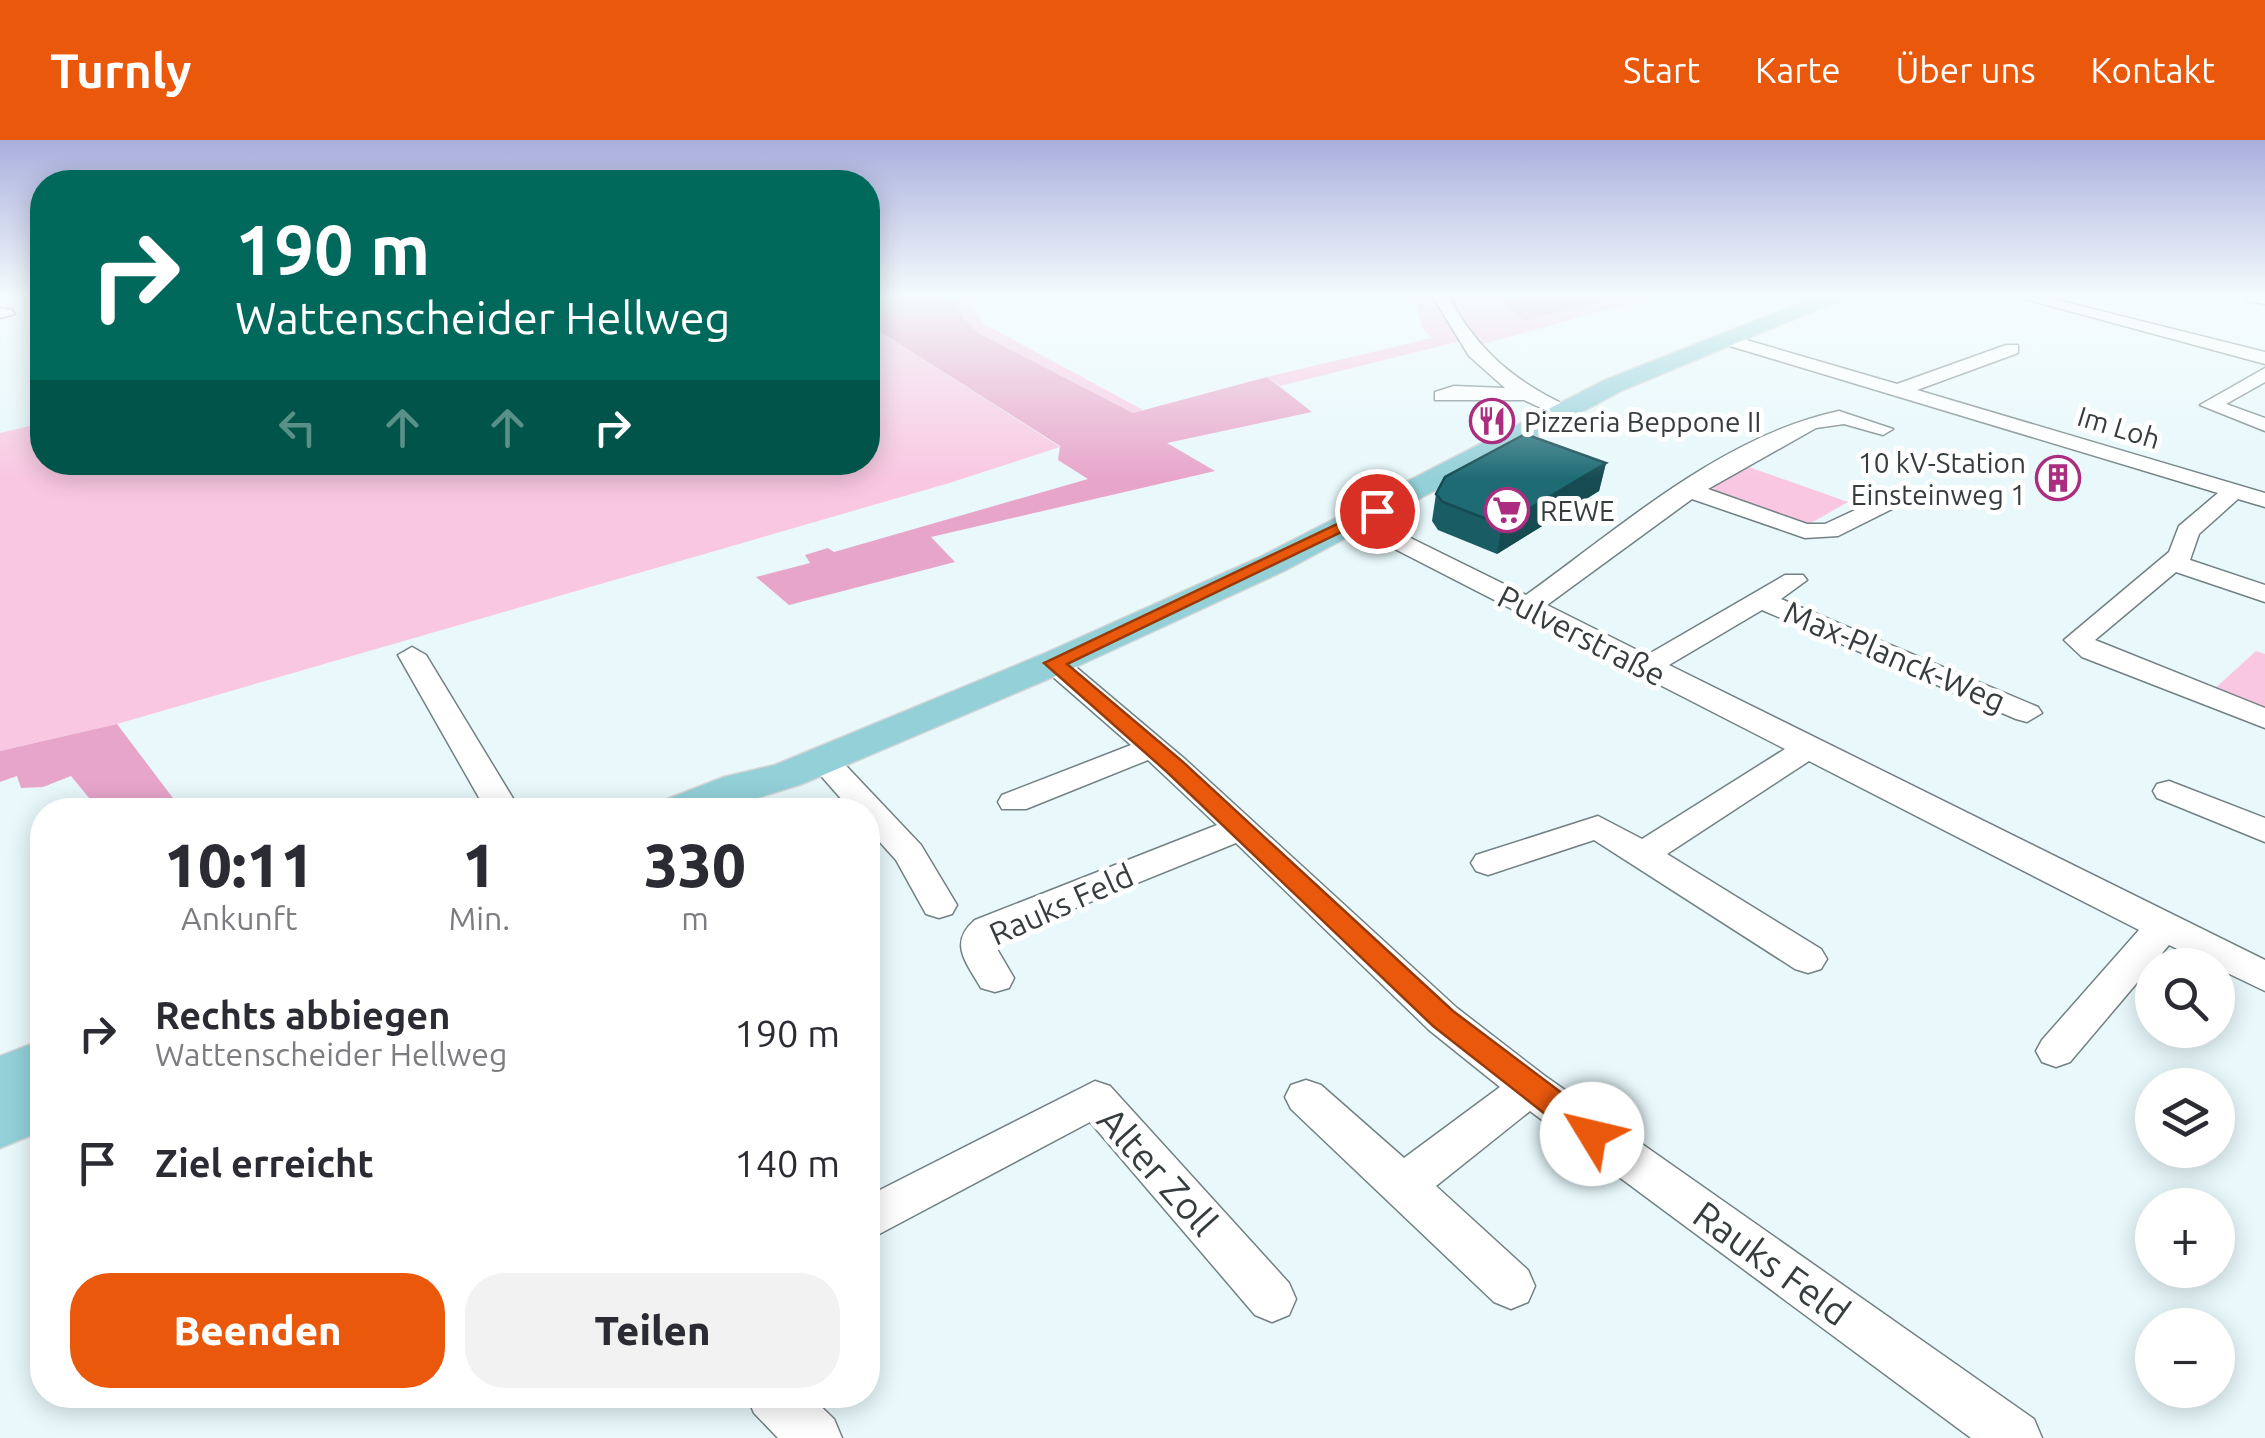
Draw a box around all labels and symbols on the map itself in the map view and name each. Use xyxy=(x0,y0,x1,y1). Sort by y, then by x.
restaurant icon: Pizzeria Beppone II xyxy=(1469,398,1515,444)
street label: Im Loh xyxy=(2074,400,2164,454)
place label: Pizzeria Beppone II xyxy=(1524,406,1761,437)
place label: 10 kV-Station Einsteinweg 1 xyxy=(1851,447,2026,510)
building icon: 10 kV-Station Einsteinweg 1 xyxy=(2035,455,2081,501)
pin xyxy=(1335,469,1420,554)
supermarket icon: REWE xyxy=(1484,487,1530,533)
place label: REWE xyxy=(1540,495,1615,526)
street label: Pulverstraße xyxy=(1492,577,1672,693)
street label: Max-Planck-Weg xyxy=(1779,593,2011,719)
street label: Rauks Feld xyxy=(984,856,1138,952)
position arrow xyxy=(1540,1082,1644,1186)
street label: Alter Zoll xyxy=(1090,1099,1226,1243)
street label: Rauks Feld xyxy=(1686,1192,1858,1334)

